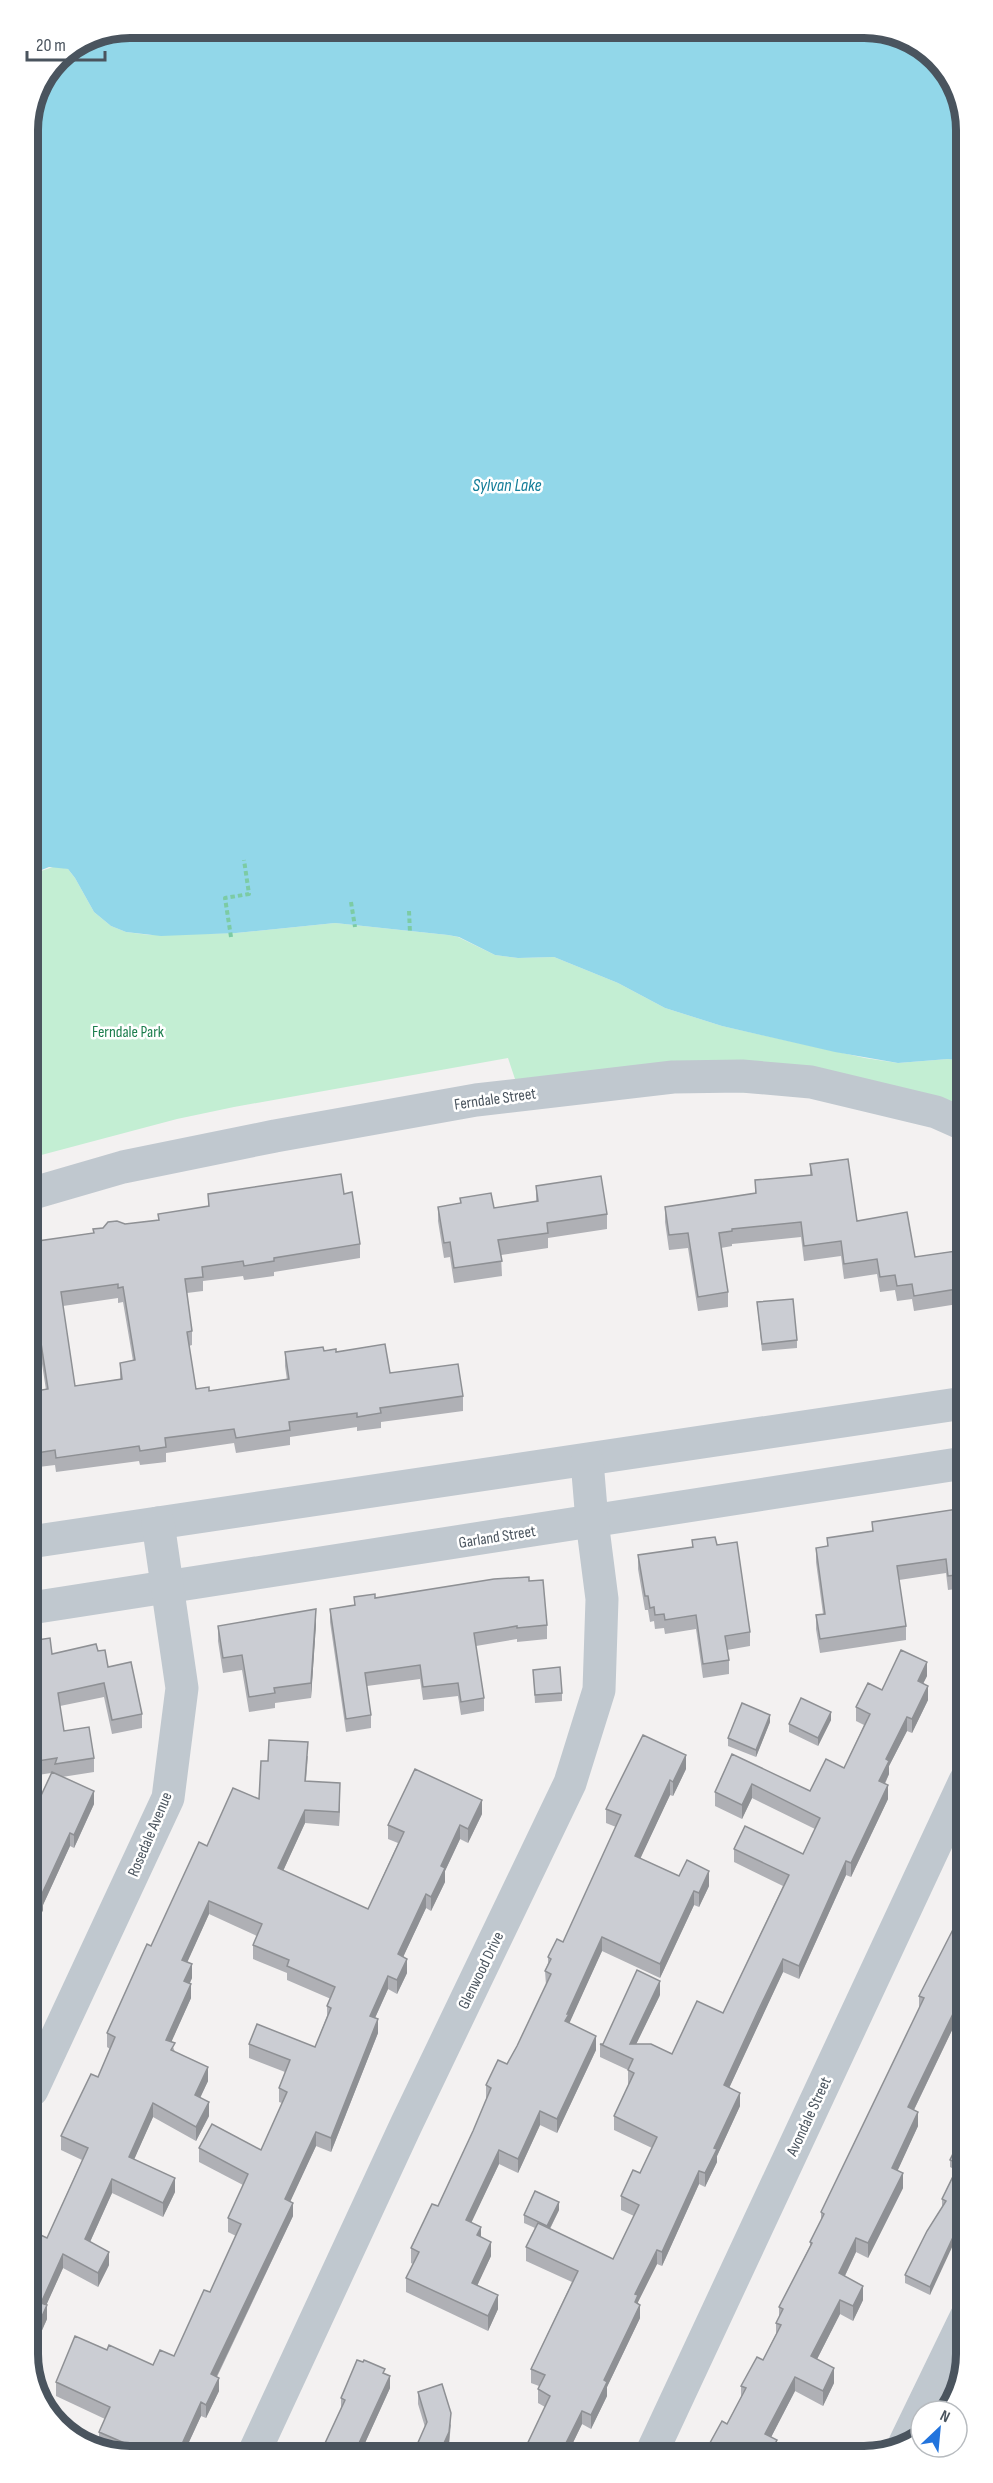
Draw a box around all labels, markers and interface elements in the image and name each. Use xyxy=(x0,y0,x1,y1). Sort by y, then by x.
scale bar xyxy=(27,24,105,62)
text: 20 m xyxy=(36,35,66,56)
water label: Sylvan Lake xyxy=(473,475,541,496)
park label: Ferndale Park xyxy=(92,1023,164,1042)
street label: Ferndale Street xyxy=(453,1084,537,1115)
street label: Garland Street xyxy=(457,1522,537,1553)
street label: Rosedale Avenue xyxy=(124,1789,177,1880)
street label: Glenwood Drive xyxy=(454,1929,508,2012)
street label: Avondale Street xyxy=(782,2074,836,2160)
north arrow xyxy=(909,2399,969,2459)
text: N xyxy=(937,2406,953,2427)

